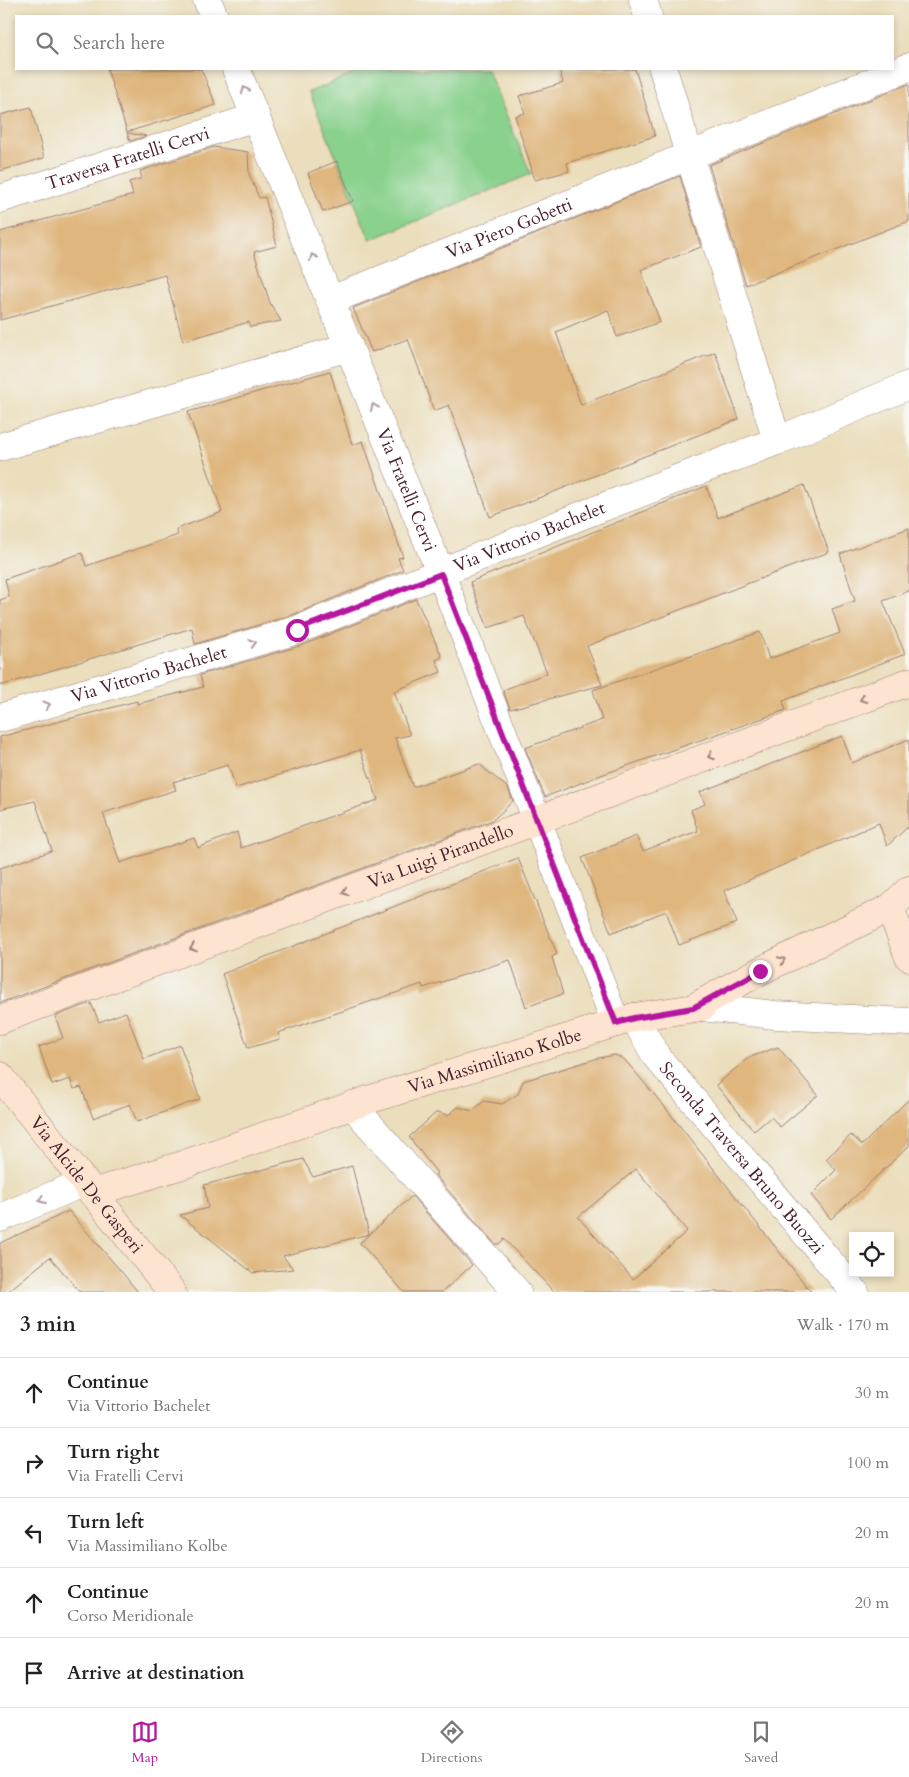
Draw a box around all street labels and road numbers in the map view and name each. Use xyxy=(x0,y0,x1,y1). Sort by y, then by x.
street label: Traversa Fratelli Cervi xyxy=(43,120,213,196)
street label: Via Piero Gobetti xyxy=(442,192,576,265)
street label: Via Fratelli Cervi xyxy=(371,424,443,555)
street label: Via Vittorio Bachelet xyxy=(450,495,609,578)
street label: Via Vittorio Bachelet xyxy=(68,639,230,709)
street label: Via Luigi Pirandello xyxy=(364,818,517,895)
street label: Via Massimiliano Kolbe xyxy=(405,1022,585,1099)
street label: Seconda Traversa Bruno Buozzi xyxy=(654,1056,830,1259)
street label: Via Alcide De Gasperi xyxy=(24,1111,149,1259)

